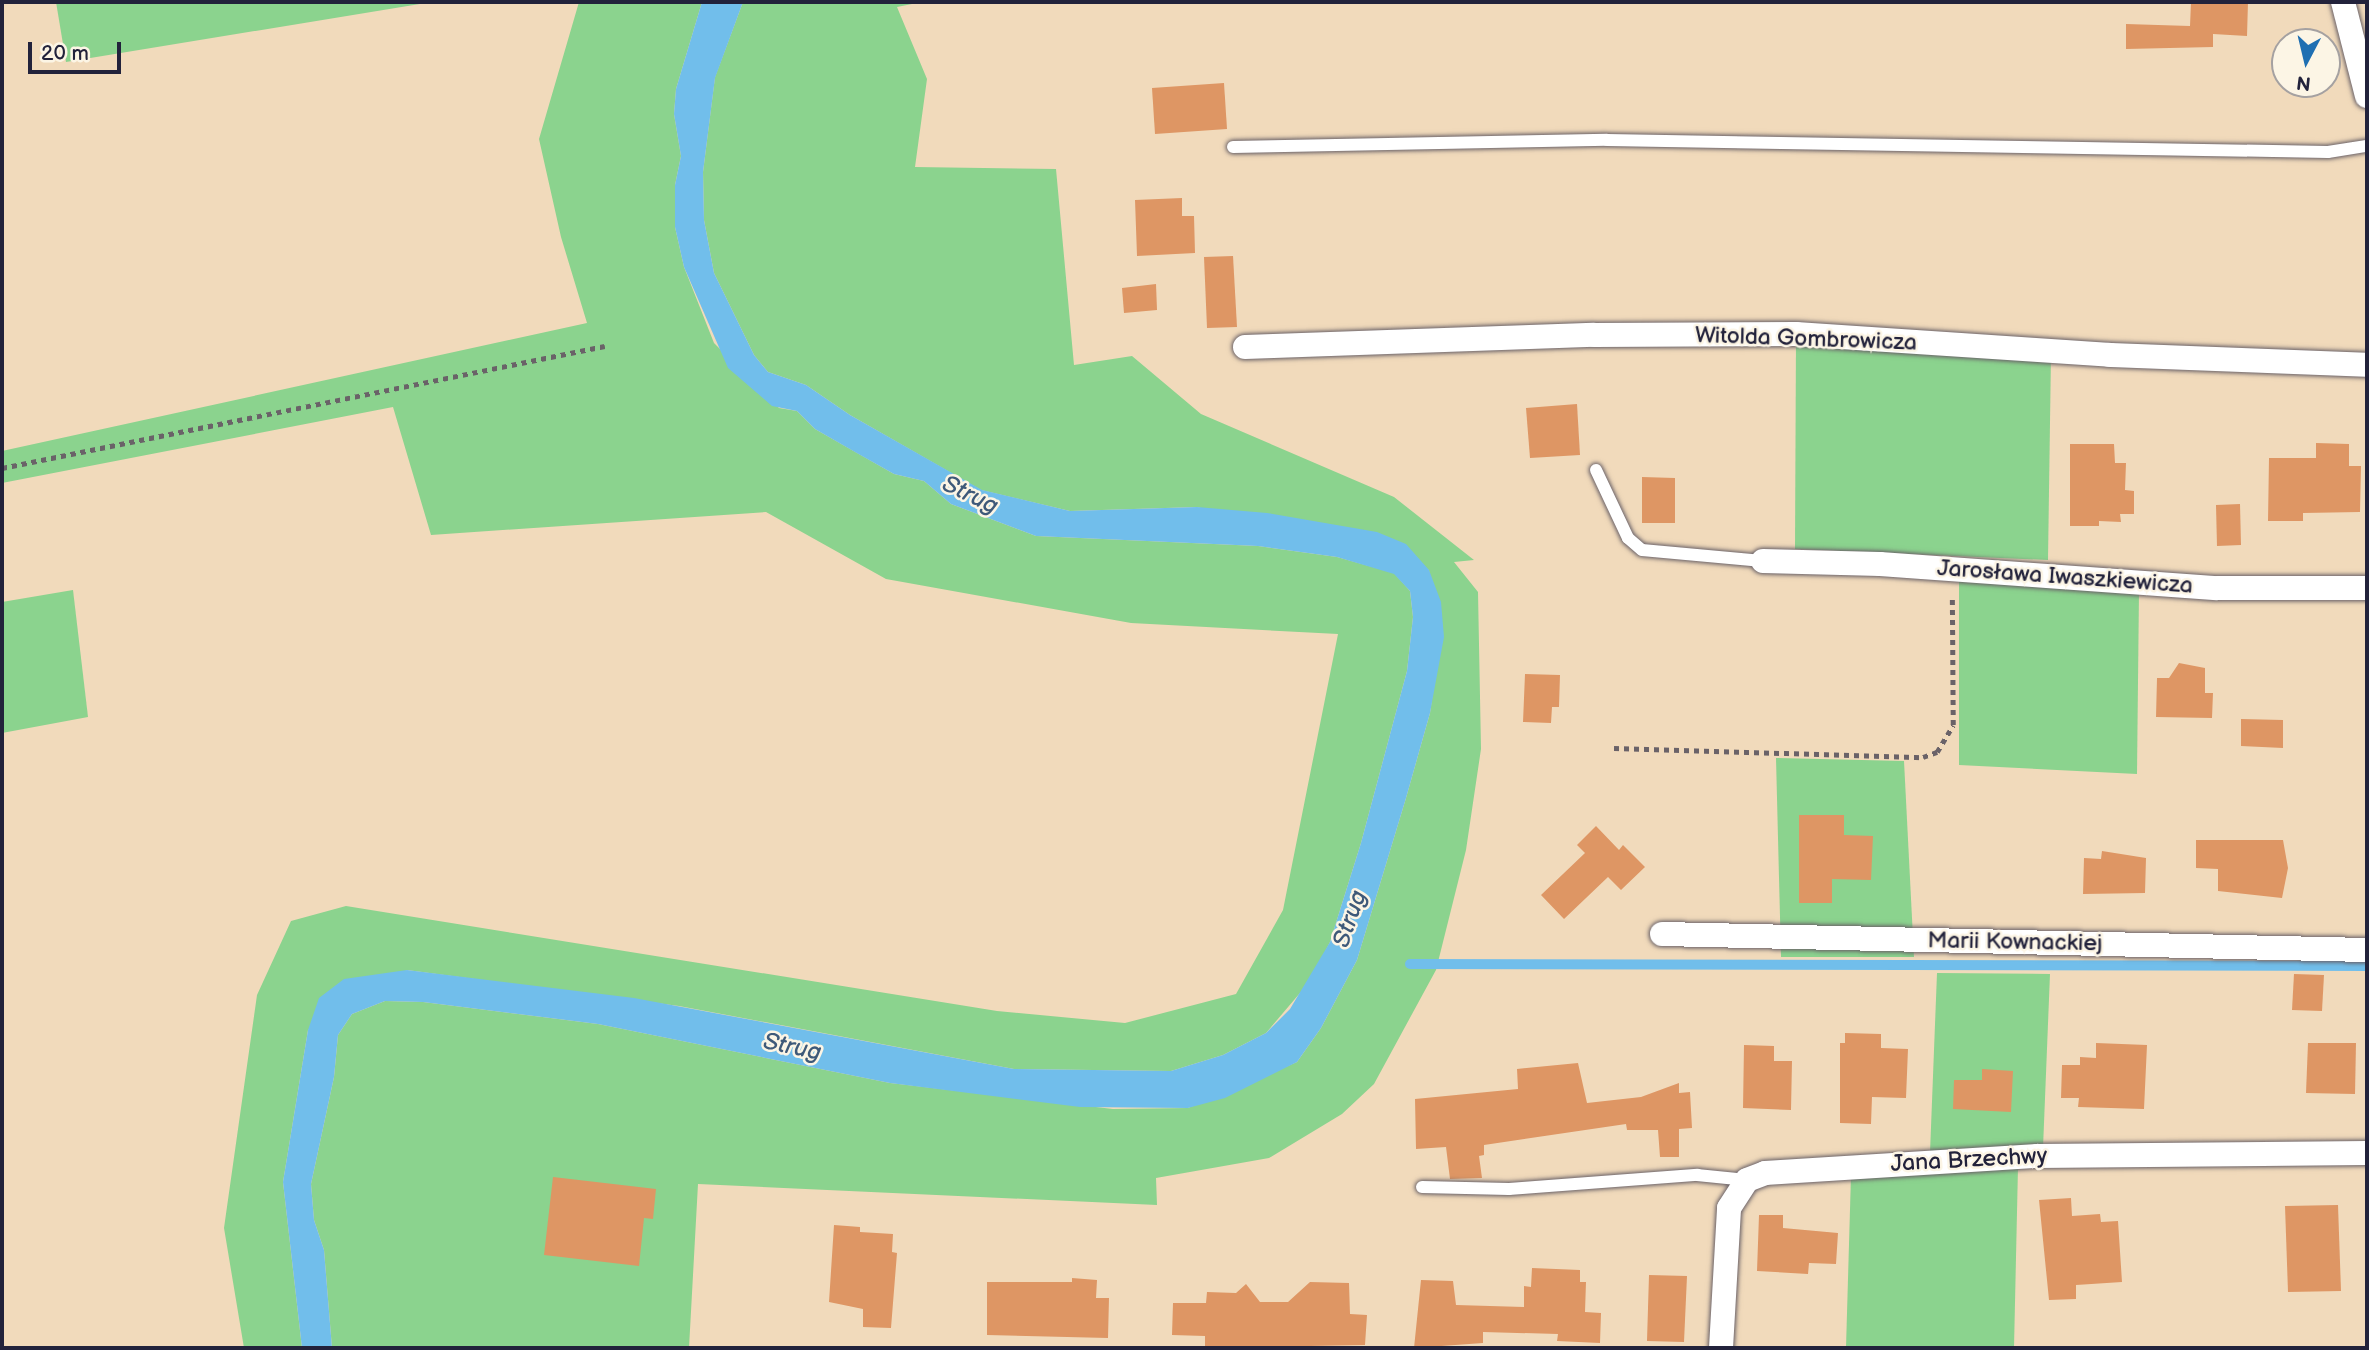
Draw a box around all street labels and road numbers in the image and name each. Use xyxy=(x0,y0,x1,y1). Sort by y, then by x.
street label: Witolda Gombrowicza xyxy=(1695,321,1917,357)
street label: Jarosława Iwaszkiewicza xyxy=(1936,554,2194,600)
street label: Marii Kownackiej xyxy=(1927,927,2103,957)
street label: Jana Brzechwy xyxy=(1890,1142,2048,1178)

